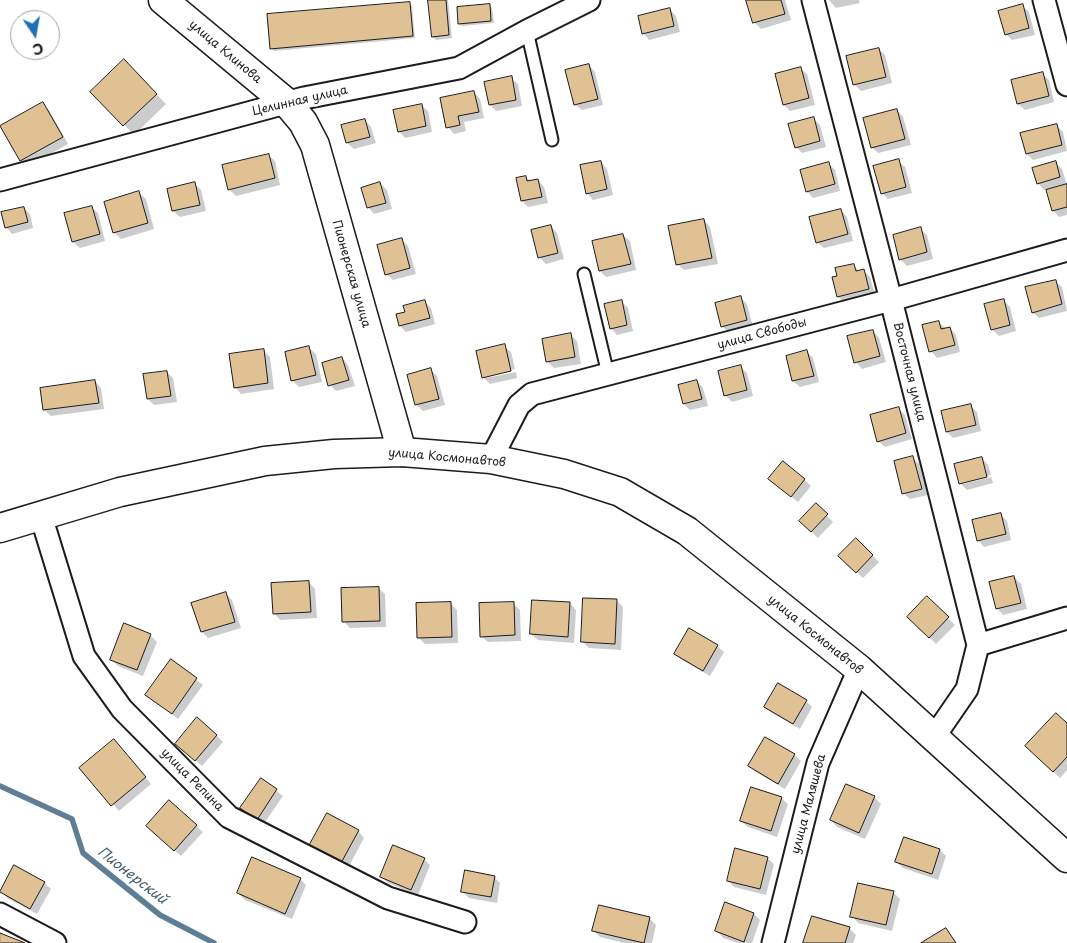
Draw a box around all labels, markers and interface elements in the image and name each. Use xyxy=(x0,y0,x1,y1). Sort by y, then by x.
north arrow xyxy=(10,10,60,60)
street label: улица Клинова xyxy=(186,18,264,86)
text: С xyxy=(31,38,45,61)
street label: Целинная улица xyxy=(251,83,349,119)
street label: Пионерская улица xyxy=(329,219,373,329)
street label: улица Свободы xyxy=(716,315,808,353)
street label: Восточная улица xyxy=(890,321,928,423)
street label: улица Космонавтов xyxy=(388,446,506,470)
street label: улица Космонавтов xyxy=(765,592,865,678)
street label: улица Репина xyxy=(158,746,226,814)
street label: улица Маляшева xyxy=(789,752,829,856)
water label: Пионерский xyxy=(94,844,170,908)

